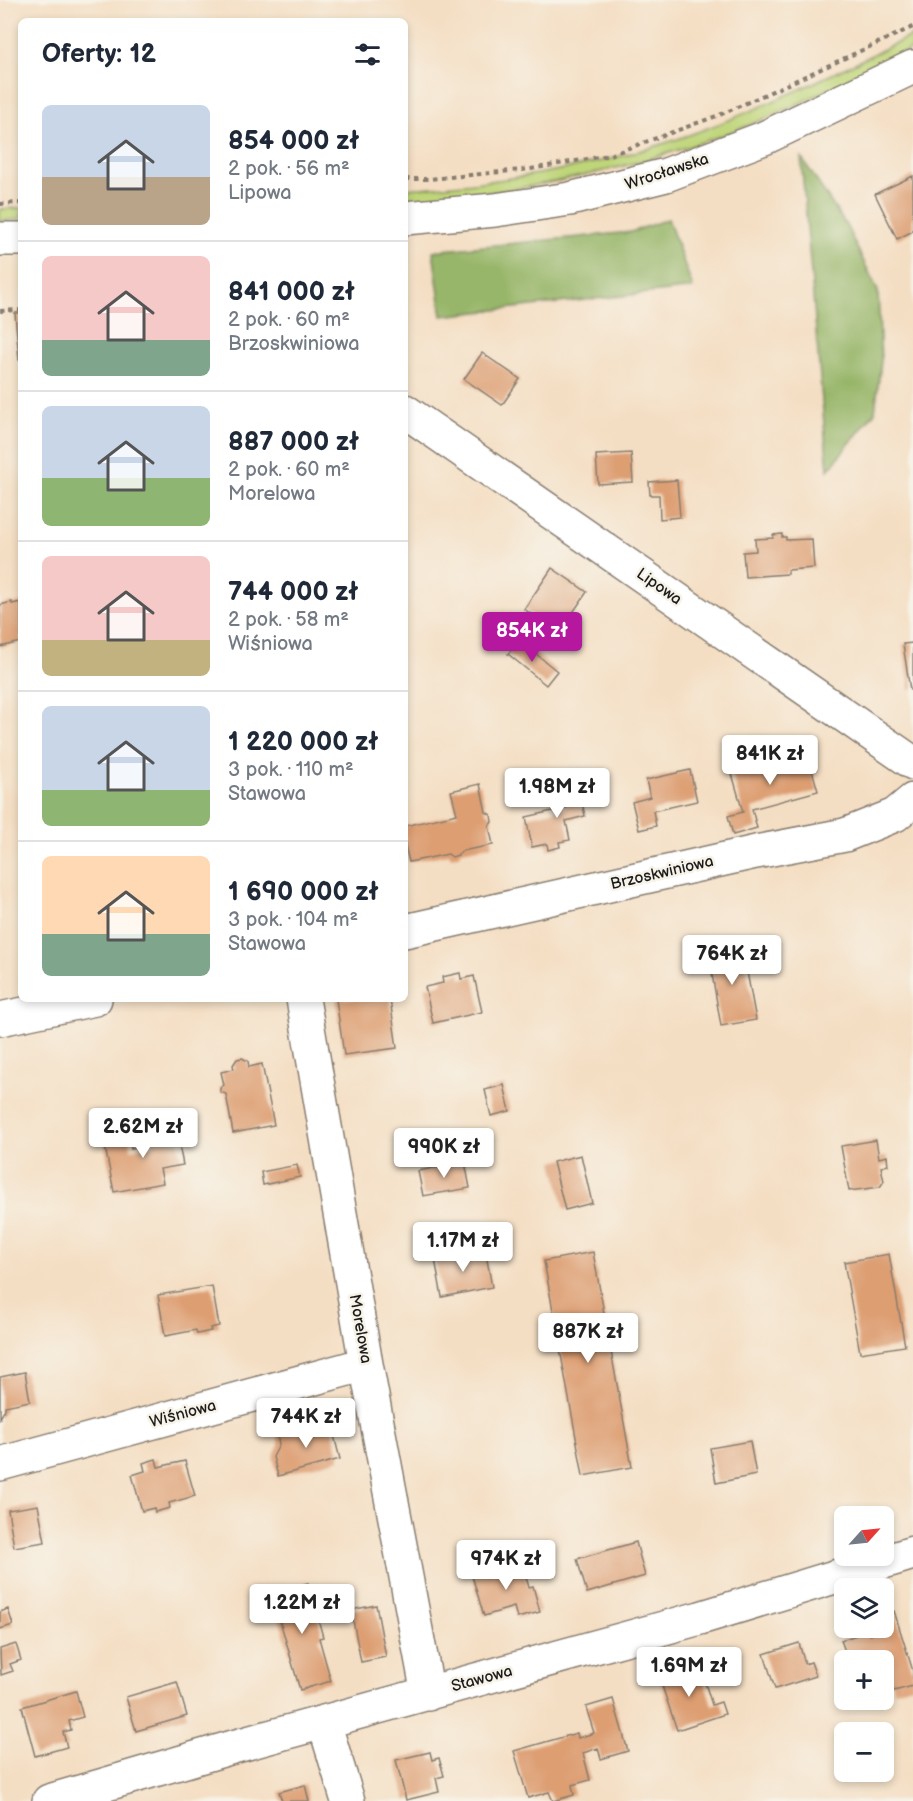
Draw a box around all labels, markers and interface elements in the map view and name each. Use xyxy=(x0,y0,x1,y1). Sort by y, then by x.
icon: filters xyxy=(351,38,384,71)
text: Oferty: 12 xyxy=(42,39,156,70)
text: 854 000 zł xyxy=(228,126,359,157)
icon: home xyxy=(90,129,162,201)
street label: Wrocławska xyxy=(623,150,711,194)
text: 2 pok. · 56 m² xyxy=(228,157,350,181)
text: Lipowa xyxy=(228,181,292,205)
text: 841 000 zł xyxy=(228,277,355,308)
icon: home xyxy=(90,280,162,352)
text: 2 pok. · 60 m² xyxy=(228,308,350,332)
text: Brzoskwiniowa xyxy=(228,332,360,356)
text: 887 000 zł xyxy=(228,427,359,458)
icon: home xyxy=(90,430,162,502)
text: 2 pok. · 60 m² xyxy=(228,458,350,482)
text: Morelowa xyxy=(228,482,315,506)
street label: Lipowa xyxy=(633,565,685,609)
text: 744 000 zł xyxy=(228,577,358,608)
icon: home xyxy=(90,580,162,652)
text: 2 pok. · 58 m² xyxy=(228,608,349,632)
pin: 854K zł xyxy=(477,612,587,663)
text: 854K zł xyxy=(496,619,568,643)
text: Wiśniowa xyxy=(228,632,313,656)
text: 1 220 000 zł xyxy=(228,727,378,758)
icon: home xyxy=(90,730,162,802)
pin: 841K zł xyxy=(715,735,825,786)
text: 841K zł xyxy=(736,742,804,766)
text: 3 pok. · 110 m² xyxy=(228,758,354,782)
pin: 1.98M zł xyxy=(495,768,619,819)
text: 1.98M zł xyxy=(519,775,595,799)
text: Stawowa xyxy=(228,782,306,806)
street label: Brzoskwiniowa xyxy=(609,852,715,894)
text: 1 690 000 zł xyxy=(228,877,379,908)
icon: home xyxy=(90,880,162,952)
text: 3 pok. · 104 m² xyxy=(228,908,358,932)
text: Stawowa xyxy=(228,932,306,956)
pin: 764K zł xyxy=(677,935,787,986)
text: 764K zł xyxy=(696,942,768,966)
pin: 2.62M zł xyxy=(81,1108,205,1159)
text: 2.62M zł xyxy=(103,1115,183,1139)
pin: 990K zł xyxy=(389,1128,499,1179)
text: 990K zł xyxy=(408,1135,480,1159)
pin: 1.17M zł xyxy=(401,1222,525,1273)
text: 1.17M zł xyxy=(427,1229,499,1253)
street label: Morelowa xyxy=(345,1293,375,1365)
pin: 887K zł xyxy=(533,1313,643,1364)
text: 887K zł xyxy=(552,1320,624,1344)
street label: Wiśniowa xyxy=(148,1396,218,1432)
pin: 744K zł xyxy=(251,1398,361,1449)
text: 744K zł xyxy=(270,1405,342,1429)
north arrow xyxy=(834,1506,894,1566)
map controls xyxy=(834,1506,894,1782)
pin: 974K zł xyxy=(451,1540,561,1591)
text: 974K zł xyxy=(470,1547,542,1571)
button: layers xyxy=(834,1578,894,1638)
pin: 1.22M zł xyxy=(240,1584,364,1635)
text: 1.22M zł xyxy=(264,1591,340,1615)
pin: 1.69M zł xyxy=(627,1647,751,1698)
button: + xyxy=(834,1650,894,1710)
text: 1.69M zł xyxy=(651,1654,727,1678)
street label: Stawowa xyxy=(449,1662,515,1696)
button: − xyxy=(834,1722,894,1782)

